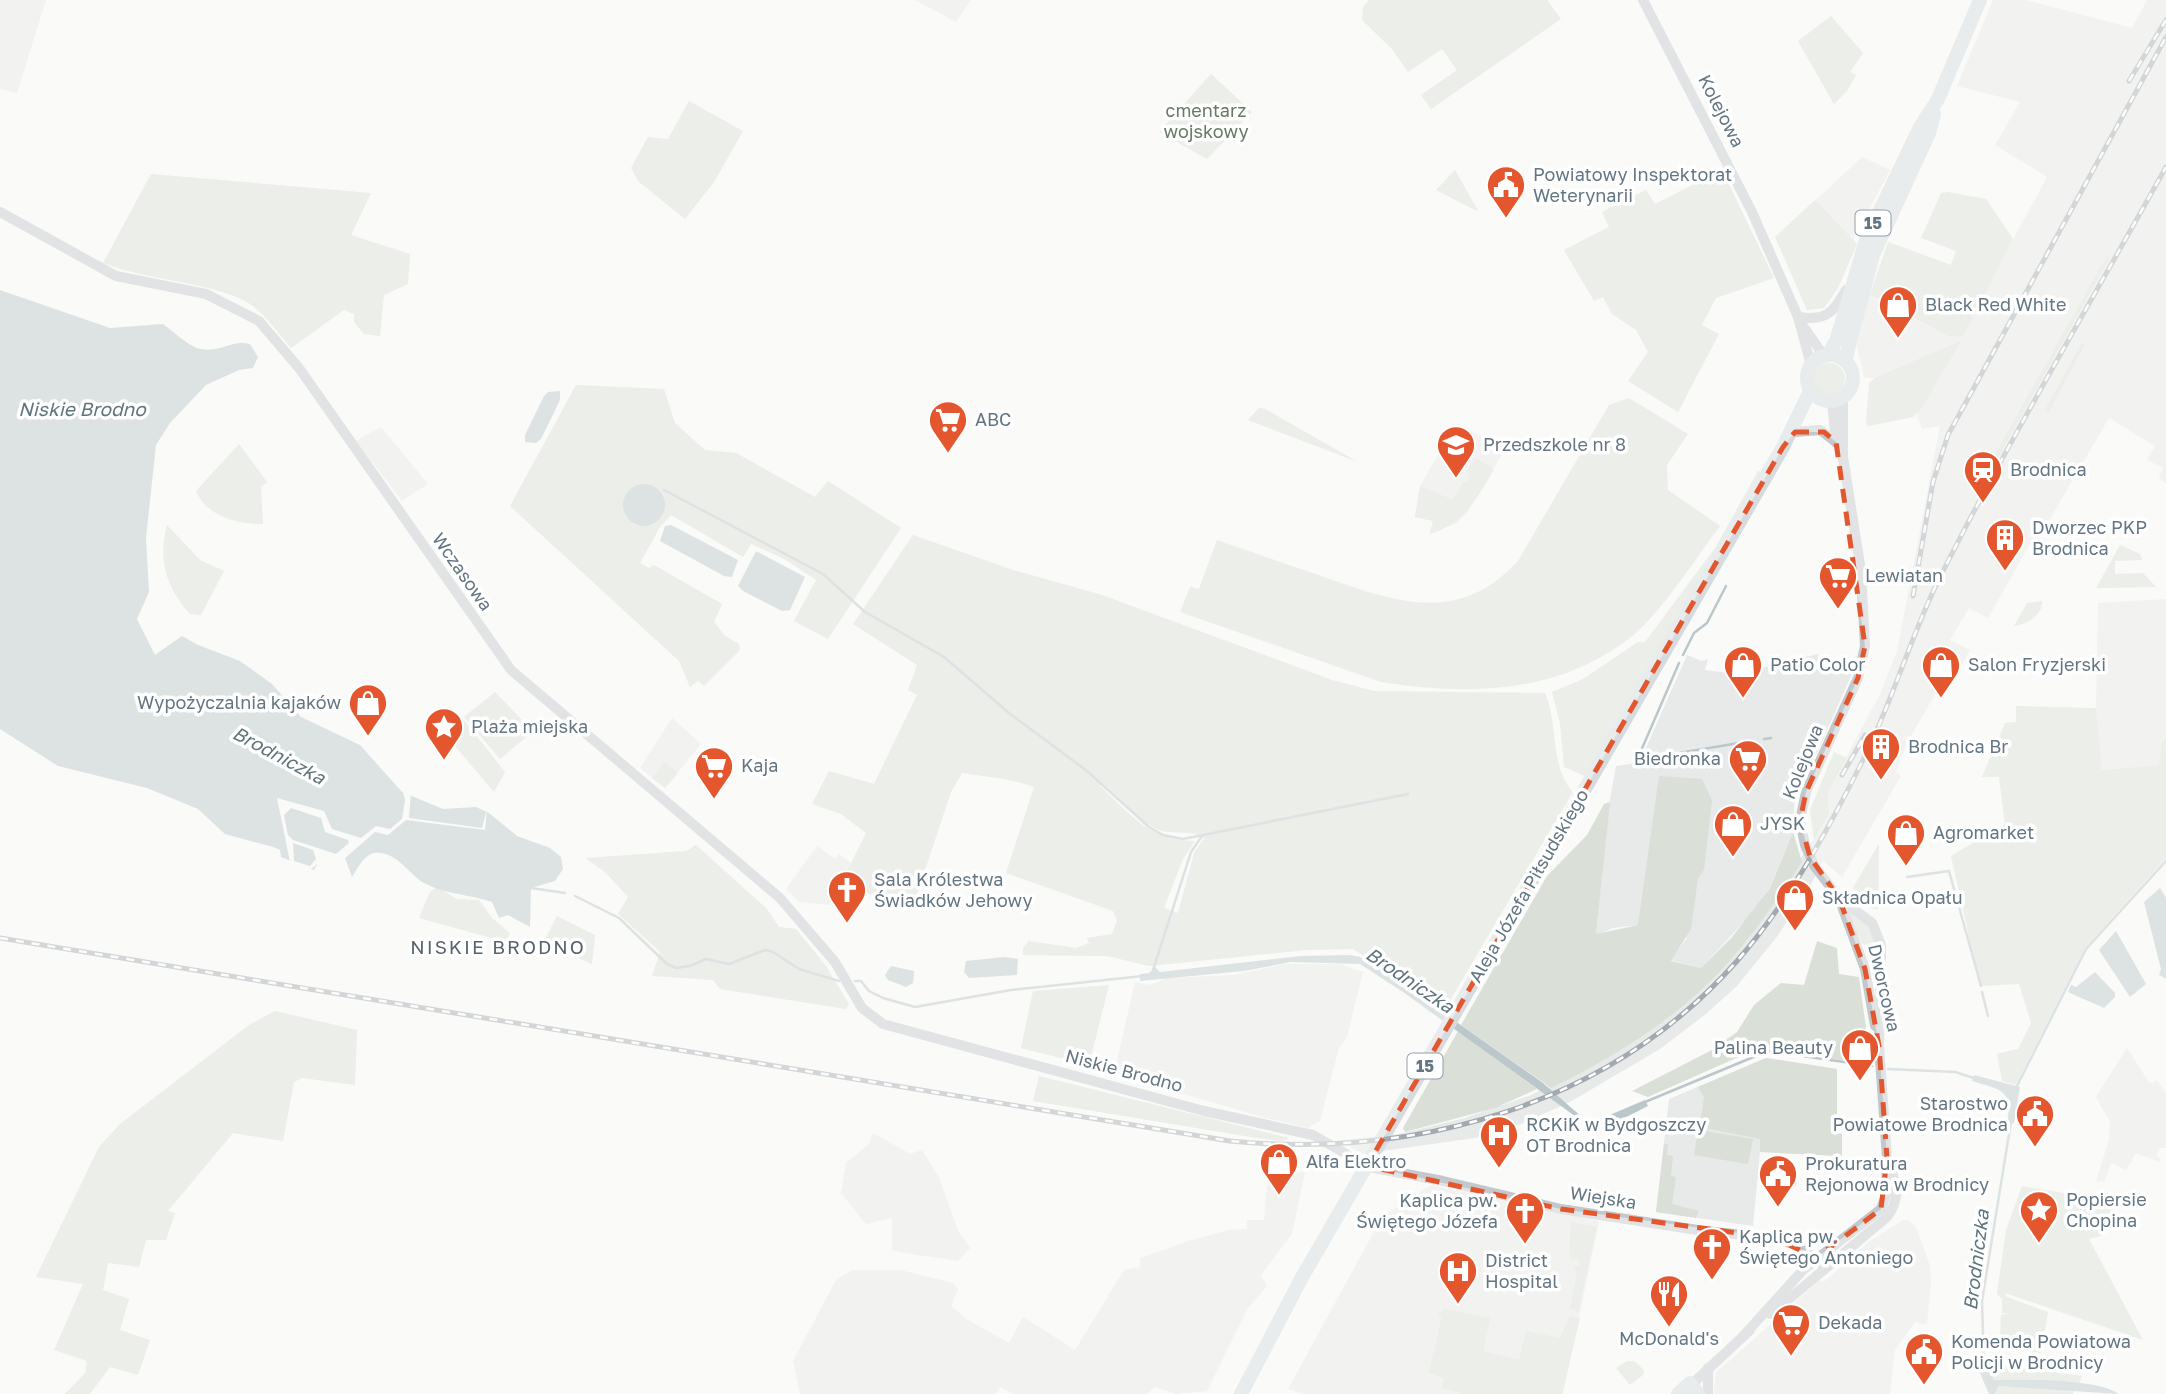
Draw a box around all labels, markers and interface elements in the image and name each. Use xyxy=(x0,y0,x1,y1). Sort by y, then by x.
street label: Kolejowa xyxy=(1694,70,1750,151)
park label: cmentarz wojskowy xyxy=(1163,99,1249,142)
place label: Powiatowy Inspektorat Weterynarii xyxy=(1533,163,1732,206)
public building icon: Powiatowy Inspektorat Weterynarii xyxy=(1485,164,1527,219)
road number: 15 xyxy=(1856,210,1890,236)
shop icon: Black Red White xyxy=(1877,284,1919,339)
place label: Black Red White xyxy=(1925,293,2066,315)
water label: Niskie Brodno xyxy=(18,397,147,420)
supermarket icon: ABC xyxy=(927,399,969,454)
place label: ABC xyxy=(975,408,1011,430)
school or university icon: Przedszkole nr 8 xyxy=(1435,424,1477,479)
place label: Przedszkole nr 8 xyxy=(1483,433,1626,455)
station icon: Brodnica xyxy=(1962,449,2004,504)
place label: Brodnica xyxy=(2010,458,2087,480)
place label: Dworzec PKP Brodnica xyxy=(2032,516,2147,559)
building icon: Dworzec PKP Brodnica xyxy=(1984,517,2026,572)
street label: Wczasowa xyxy=(428,528,498,615)
supermarket icon: Lewiatan xyxy=(1817,555,1859,610)
place label: Lewiatan xyxy=(1865,564,1943,586)
shop icon: Patio Color xyxy=(1722,644,1764,699)
shop icon: Salon Fryzjerski xyxy=(1920,644,1962,699)
place label: Patio Color xyxy=(1770,653,1865,675)
place label: Salon Fryzjerski xyxy=(1968,653,2106,675)
shop icon: Wypożyczalnia kajaków xyxy=(347,682,389,737)
place label: Wypożyczalnia kajaków xyxy=(137,691,341,713)
place icon: Plaża miejska xyxy=(423,706,465,761)
place label: Plaża miejska xyxy=(471,715,588,737)
water label: Brodniczka xyxy=(229,721,330,789)
street label: Kolejowa xyxy=(1777,721,1827,802)
building icon: Brodnica Br xyxy=(1860,726,1902,781)
place label: Brodnica Br xyxy=(1908,735,2008,757)
supermarket icon: Biedronka xyxy=(1727,738,1769,793)
supermarket icon: Kaja xyxy=(693,745,735,800)
place label: Biedronka xyxy=(1634,747,1721,769)
place label: Kaja xyxy=(741,754,778,776)
street label: Aleja Józefa Piłsudskiego xyxy=(1464,785,1593,986)
shop icon: JYSK xyxy=(1712,803,1754,858)
place label: JYSK xyxy=(1760,812,1805,834)
shop icon: Agromarket xyxy=(1885,812,1927,867)
place label: Agromarket xyxy=(1933,821,2034,843)
place label: Sala Królestwa Świadków Jehowy xyxy=(874,868,1033,911)
church icon: Sala Królestwa Świadków Jehowy xyxy=(826,869,868,924)
shop icon: Składnica Opału xyxy=(1774,877,1816,932)
place label: Składnica Opału xyxy=(1822,886,1963,908)
district label: NISKIE BRODNO xyxy=(410,935,586,958)
water label: Brodniczka xyxy=(1362,942,1460,1018)
street label: Dworcowa xyxy=(1864,942,1906,1034)
shop icon: Palina Beauty xyxy=(1839,1027,1881,1082)
place label: Palina Beauty xyxy=(1714,1036,1833,1058)
street label: Niskie Brodno xyxy=(1063,1044,1185,1096)
road number: 15 xyxy=(1408,1054,1442,1078)
place label: Starostwo Powiatowe Brodnica xyxy=(1833,1092,2008,1135)
public building icon: Starostwo Powiatowe Brodnica xyxy=(2014,1093,2056,1148)
place label: RCKiK w Bydgoszczy OT Brodnica xyxy=(1526,1113,1706,1156)
hospital icon: RCKiK w Bydgoszczy OT Brodnica xyxy=(1478,1114,1520,1169)
shop icon: Alfa Elektro xyxy=(1258,1141,1300,1196)
place label: Alfa Elektro xyxy=(1306,1150,1406,1172)
place label: Prokuratura Rejonowa w Brodnicy xyxy=(1805,1152,1989,1195)
public building icon: Prokuratura Rejonowa w Brodnicy xyxy=(1757,1153,1799,1208)
street label: Wiejska xyxy=(1568,1181,1638,1213)
place label: Popiersie Chopina xyxy=(2066,1188,2147,1231)
place label: Kaplica pw. Świętego Józefa xyxy=(1356,1189,1498,1232)
place icon: Popiersie Chopina xyxy=(2018,1189,2060,1244)
church icon: Kaplica pw. Świętego Józefa xyxy=(1504,1190,1546,1245)
water label: Brodniczka xyxy=(1958,1207,1993,1312)
place label: Kaplica pw. Świętego Antoniego xyxy=(1739,1225,1913,1268)
church icon: Kaplica pw. Świętego Antoniego xyxy=(1691,1226,1733,1281)
place label: District Hospital xyxy=(1485,1249,1558,1292)
hospital icon: District Hospital xyxy=(1437,1250,1479,1305)
restaurant icon: McDonald's xyxy=(1648,1273,1690,1328)
supermarket icon: Dekada xyxy=(1770,1302,1812,1357)
place label: Dekada xyxy=(1818,1311,1882,1333)
place label: McDonald's xyxy=(1619,1327,1719,1349)
place label: Komenda Powiatowa Policji w Brodnicy xyxy=(1951,1330,2131,1373)
public building icon: Komenda Powiatowa Policji w Brodnicy xyxy=(1903,1331,1945,1386)

